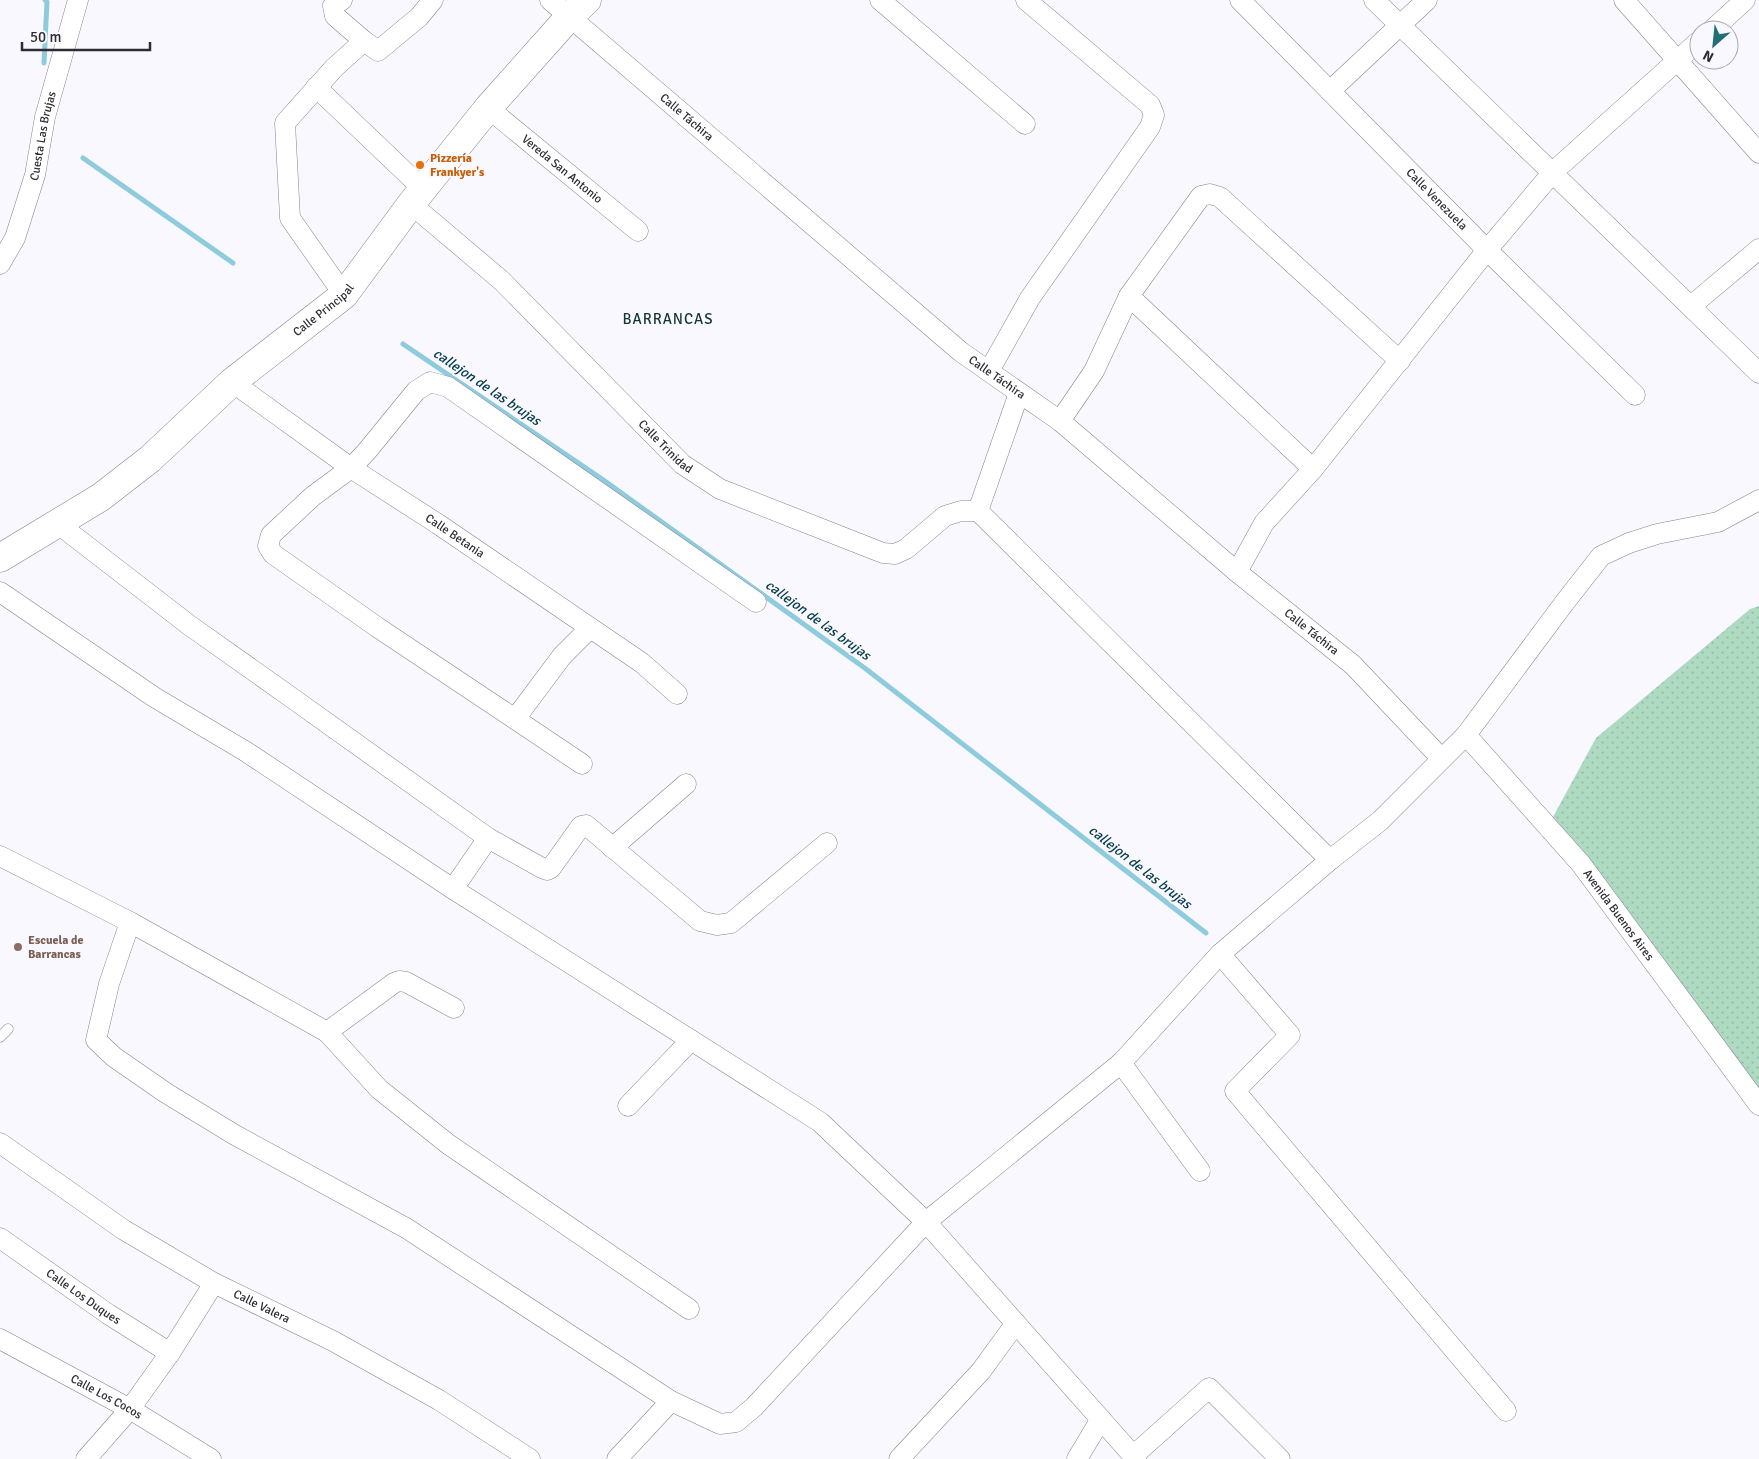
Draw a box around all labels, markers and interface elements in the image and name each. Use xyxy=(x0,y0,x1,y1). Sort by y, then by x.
scale bar xyxy=(22,20,150,52)
north arrow xyxy=(1689,20,1739,70)
text: 50 m xyxy=(30,28,61,46)
text: N xyxy=(1700,46,1717,66)
street label: Cuesta Las Brujas xyxy=(26,89,59,183)
street label: Calle Táchira xyxy=(657,90,717,144)
street label: Vereda San Antonio xyxy=(519,131,606,206)
place label: Pizzería Frankyer's xyxy=(430,151,485,180)
marker: Pizzería Frankyer's xyxy=(414,159,426,171)
street label: Calle Venezuela xyxy=(1403,165,1471,233)
street label: Calle Principal xyxy=(290,280,358,339)
district label: BARRANCAS xyxy=(622,310,714,328)
water label: callejon de las brujas xyxy=(430,345,545,430)
street label: Calle Táchira xyxy=(966,352,1028,402)
street label: Calle Trinidad xyxy=(635,417,696,477)
street label: Calle Betania xyxy=(423,510,488,561)
water label: callejon de las brujas xyxy=(762,576,875,665)
street label: Calle Táchira xyxy=(1281,605,1342,658)
water label: callejon de las brujas xyxy=(1085,822,1196,914)
street label: Avenida Buenos Aires xyxy=(1580,866,1657,964)
place label: Escuela de Barrancas xyxy=(28,933,83,962)
marker: Escuela de Barrancas xyxy=(12,941,24,953)
street label: Calle Los Duques xyxy=(43,1265,124,1328)
street label: Calle Valera xyxy=(231,1286,292,1326)
street label: Calle Los Cocos xyxy=(68,1371,145,1422)

